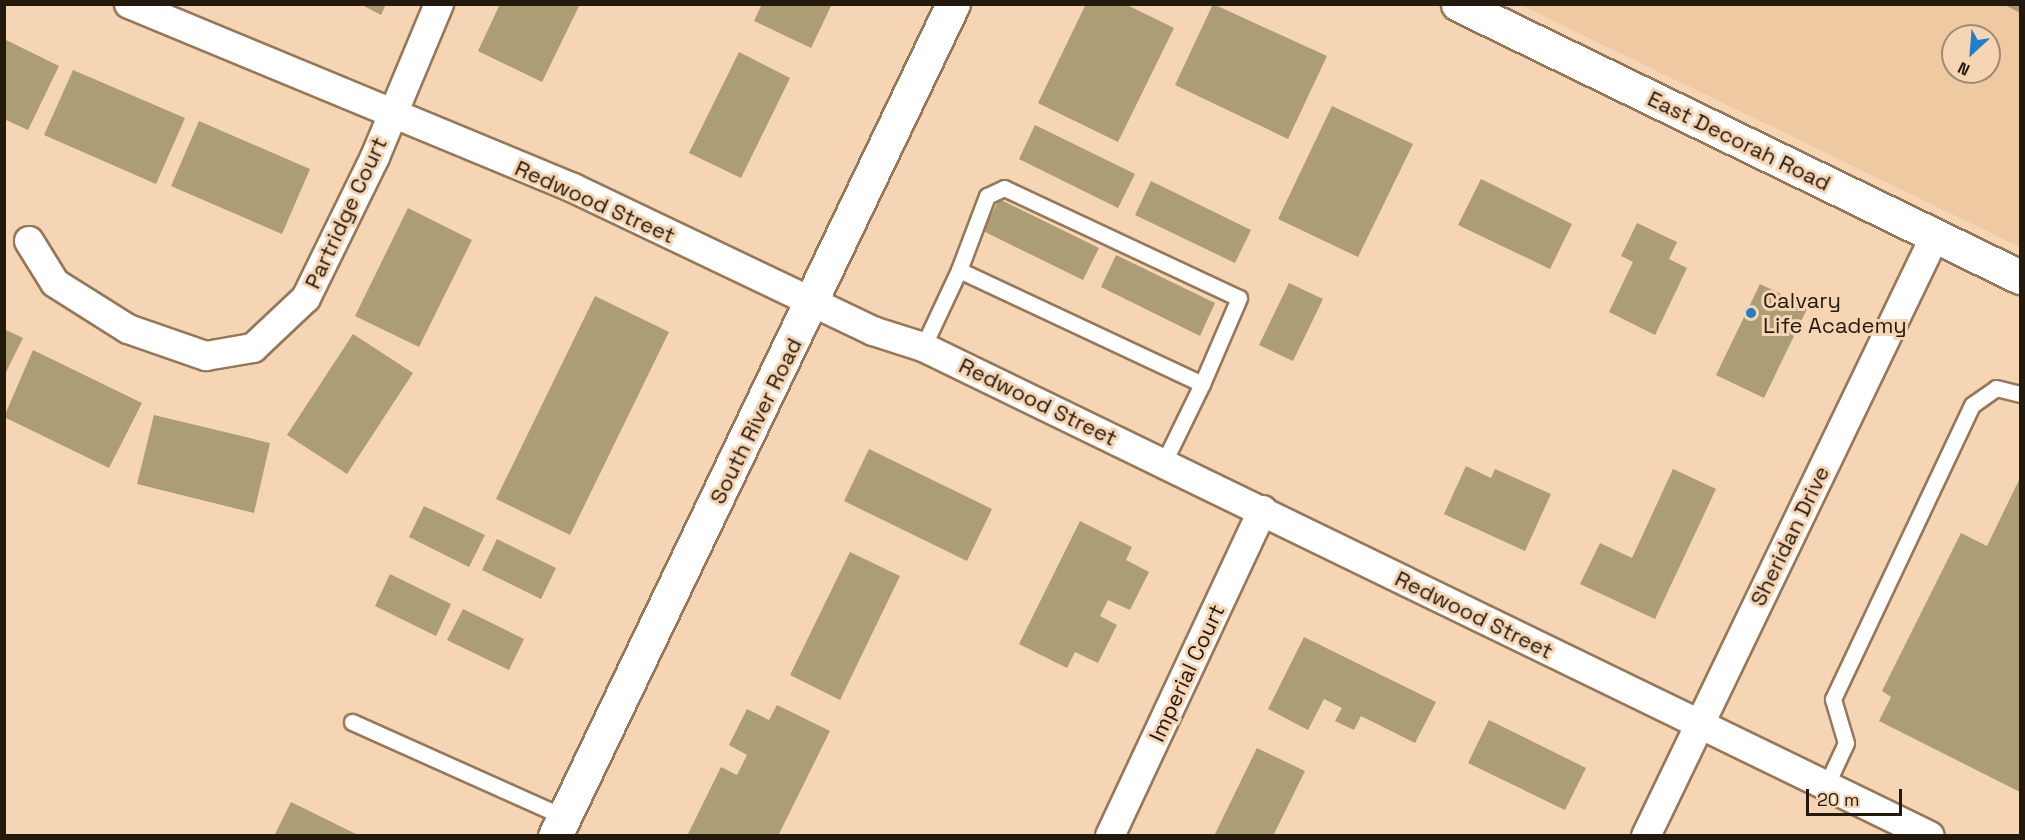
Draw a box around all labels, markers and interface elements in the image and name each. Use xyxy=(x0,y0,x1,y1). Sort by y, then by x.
north arrow xyxy=(1941,24,2001,84)
text: N xyxy=(1954,57,1973,81)
street label: East Decorah Road xyxy=(1643,85,1835,197)
street label: Partridge Court xyxy=(299,133,393,293)
street label: Redwood Street xyxy=(511,155,679,249)
place label: Calvary Life Academy xyxy=(1763,287,1907,338)
marker: Calvary Life Academy xyxy=(1744,306,1758,320)
street label: South River Road xyxy=(704,334,808,508)
street label: Redwood Street xyxy=(955,352,1121,452)
street label: Sheridan Drive xyxy=(1745,462,1835,610)
street label: Redwood Street xyxy=(1391,565,1557,665)
street label: Imperial Court xyxy=(1144,600,1230,746)
scale bar xyxy=(1809,777,1905,815)
text: 20 m xyxy=(1817,788,1860,811)

